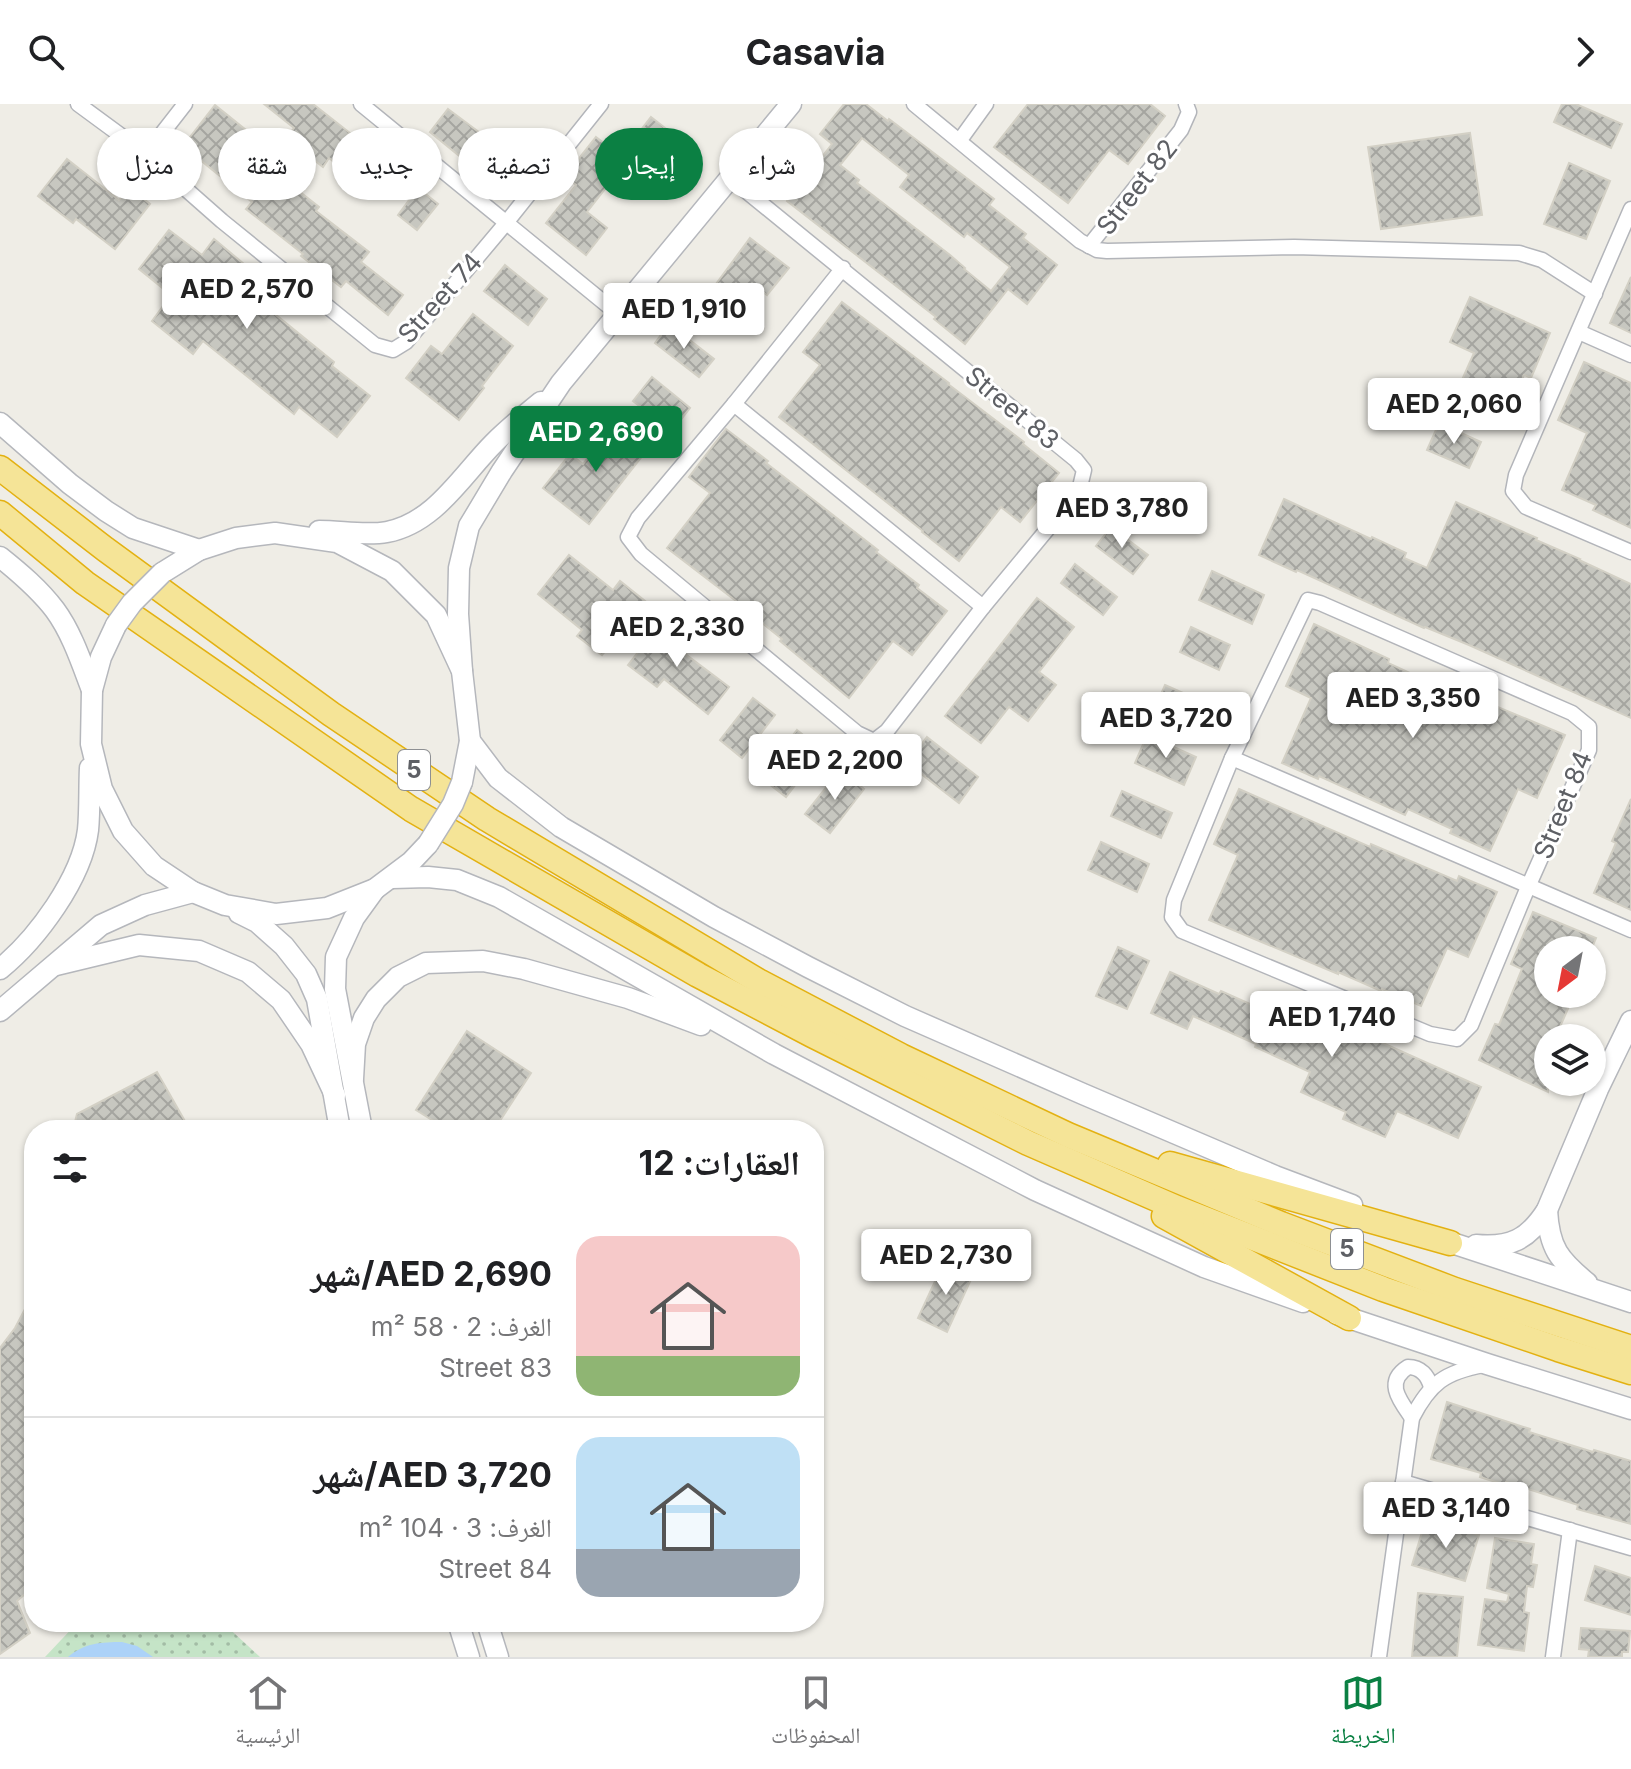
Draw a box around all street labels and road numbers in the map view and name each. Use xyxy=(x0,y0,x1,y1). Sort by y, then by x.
street label: Street 82 xyxy=(1090,133,1183,241)
street label: Street 74 xyxy=(391,246,488,349)
street label: Street 83 xyxy=(959,359,1066,456)
street label: Street 84 xyxy=(1527,746,1598,863)
road number: 5 xyxy=(398,750,430,790)
road number: 5 xyxy=(1331,1229,1363,1269)

